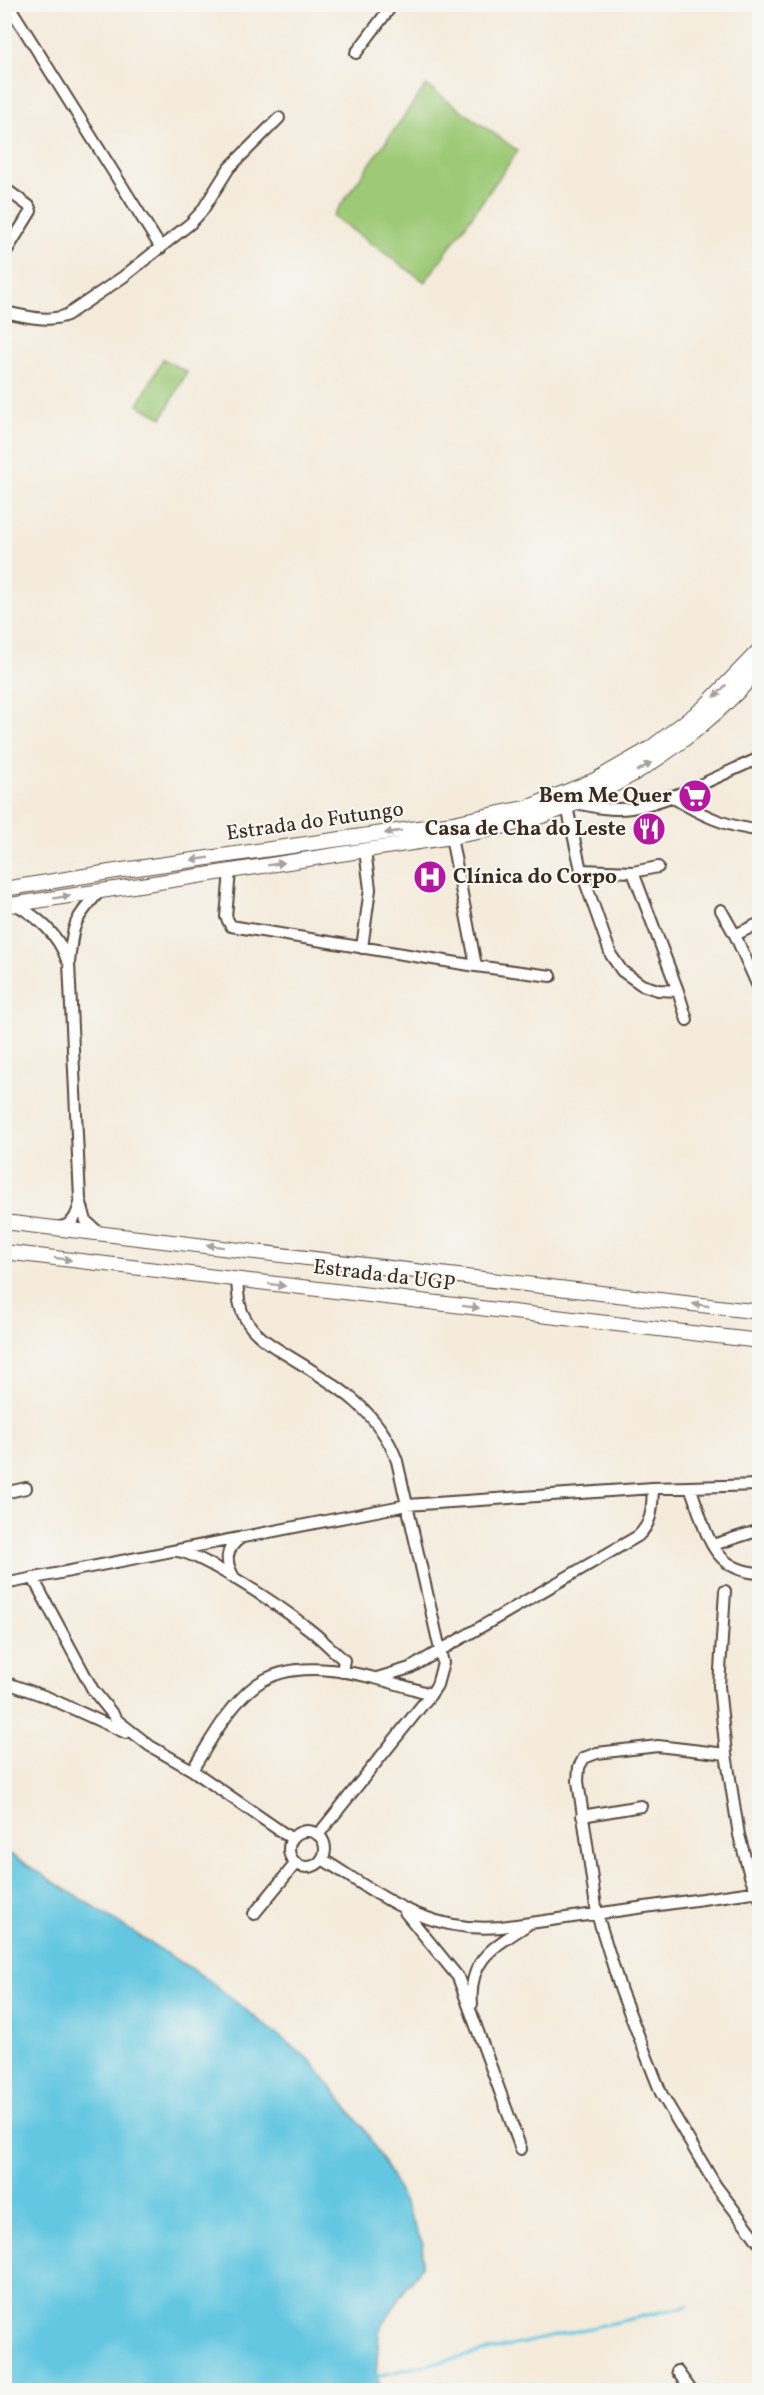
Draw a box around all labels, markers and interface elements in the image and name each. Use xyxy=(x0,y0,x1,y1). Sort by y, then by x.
one-way arrow xyxy=(713,684,727,698)
one-way arrow xyxy=(636,761,652,772)
supermarket icon: Bem Me Quer xyxy=(677,778,713,814)
place label: Bem Me Quer xyxy=(539,782,672,811)
street label: Estrada do Futungo xyxy=(225,795,405,849)
restaurant icon: Casa de Cha do Leste xyxy=(631,811,667,847)
place label: Casa de Cha do Leste xyxy=(425,815,626,844)
one-way arrow xyxy=(384,828,403,837)
one-way arrow xyxy=(190,855,209,864)
one-way arrow xyxy=(266,859,285,868)
hospital icon: Clínica do Corpo xyxy=(412,859,448,895)
place label: Clínica do Corpo xyxy=(453,863,617,892)
one-way arrow xyxy=(53,892,72,901)
one-way arrow xyxy=(206,1241,225,1251)
street label: Estrada da UGP xyxy=(311,1253,457,1299)
one-way arrow xyxy=(53,1254,72,1264)
one-way arrow xyxy=(268,1280,287,1289)
one-way arrow xyxy=(692,1300,711,1310)
one-way arrow xyxy=(461,1303,480,1312)

